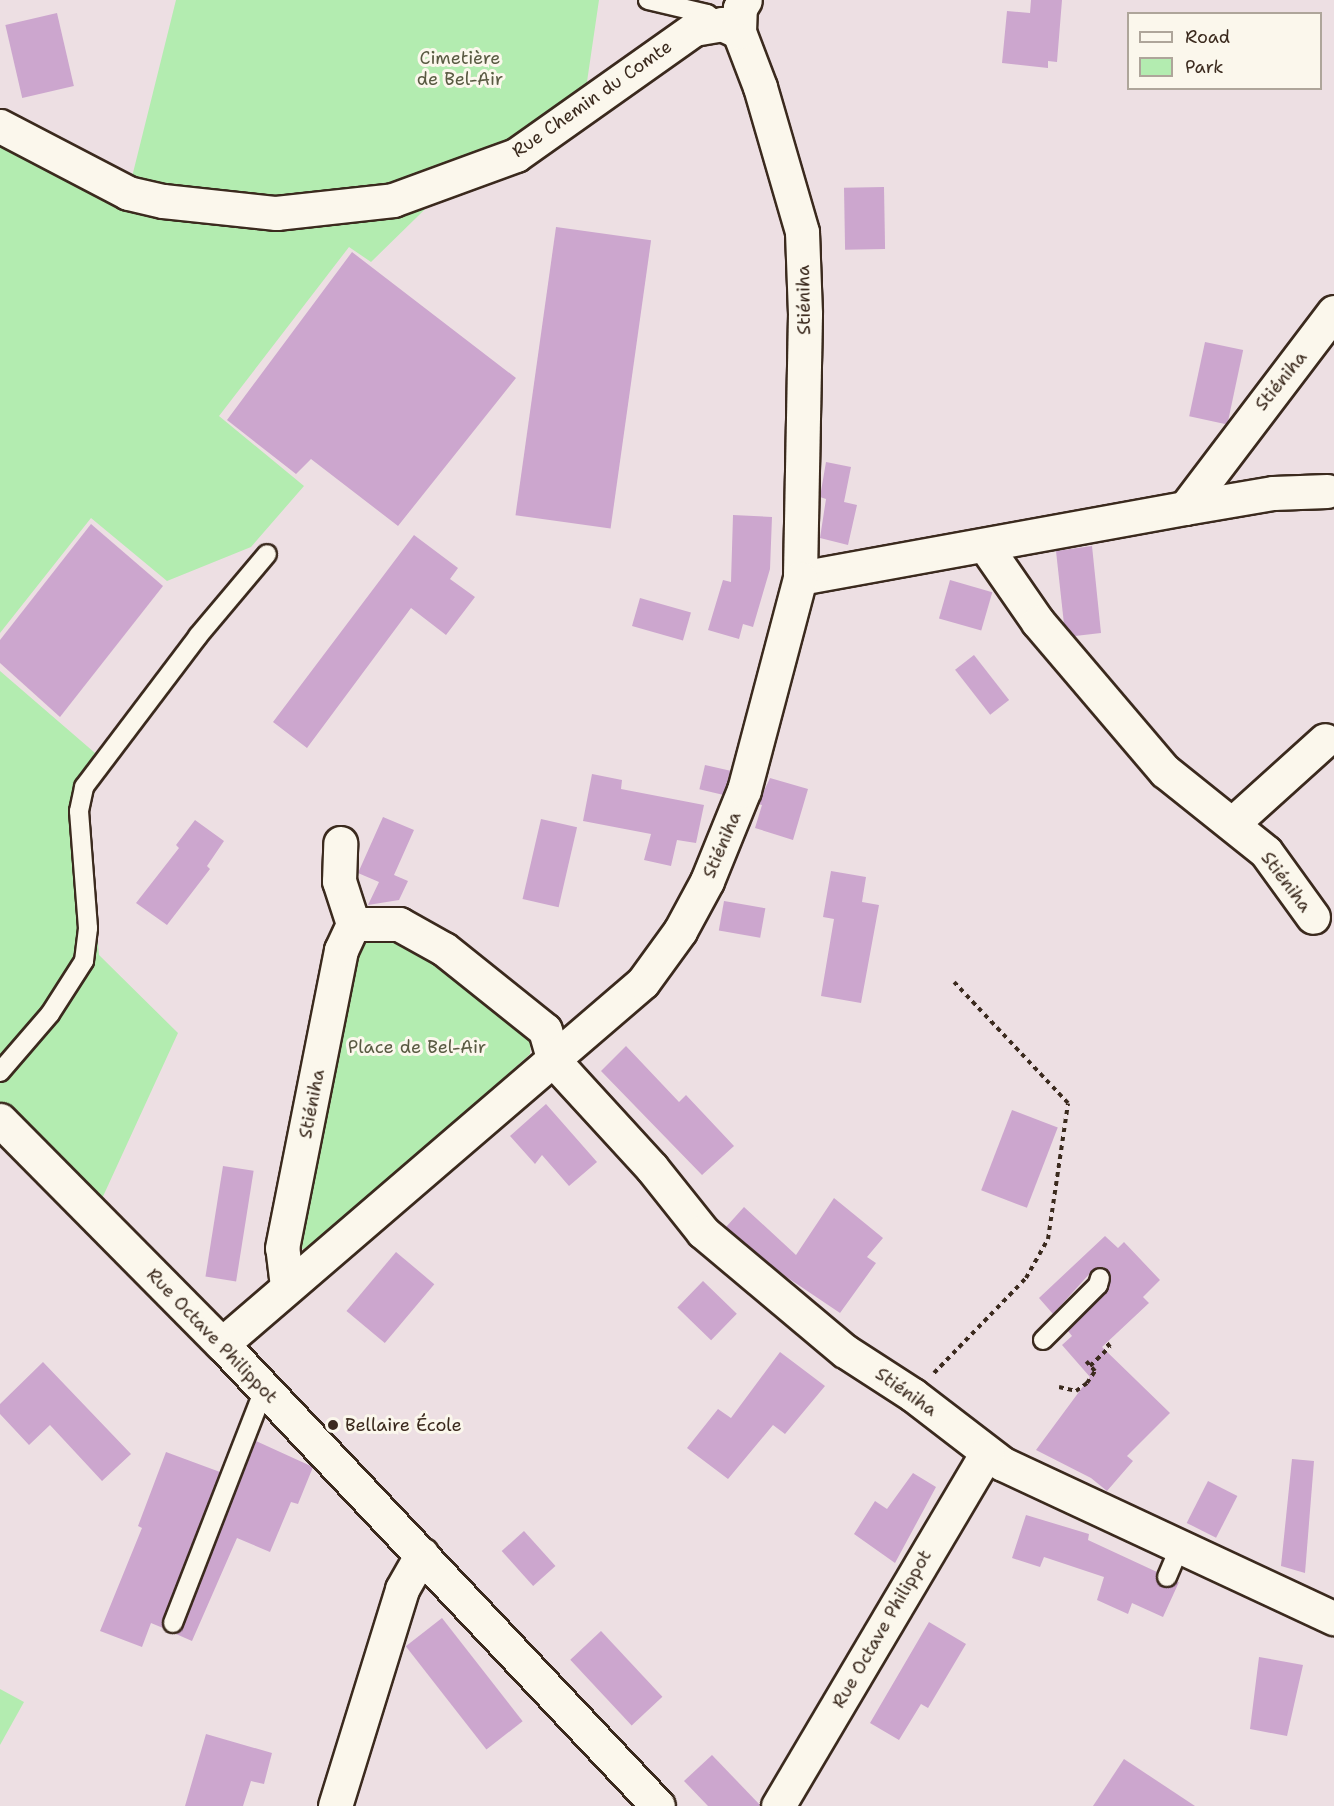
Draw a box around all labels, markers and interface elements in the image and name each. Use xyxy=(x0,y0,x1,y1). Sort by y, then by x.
legend xyxy=(1127,12,1322,90)
text: Road xyxy=(1185,25,1230,49)
street label: Rue Chemin du Comte xyxy=(508,36,676,162)
park label: Cimetière de Bel-Air xyxy=(417,48,503,90)
text: Park xyxy=(1185,55,1224,79)
street label: Stiéniha xyxy=(793,265,815,335)
street label: Stiéniha xyxy=(1251,347,1311,415)
street label: Stiéniha xyxy=(698,809,746,881)
street label: Stiéniha xyxy=(1256,848,1316,916)
park label: Place de Bel-Air xyxy=(348,1036,486,1058)
street label: Stiéniha xyxy=(295,1068,329,1140)
street label: Rue Octave Philippot xyxy=(142,1264,282,1408)
street label: Stiéniha xyxy=(871,1363,941,1421)
place label: Bellaire École xyxy=(345,1414,462,1436)
marker: Bellaire École xyxy=(326,1418,340,1432)
street label: Rue Octave Philippot xyxy=(828,1546,936,1712)

